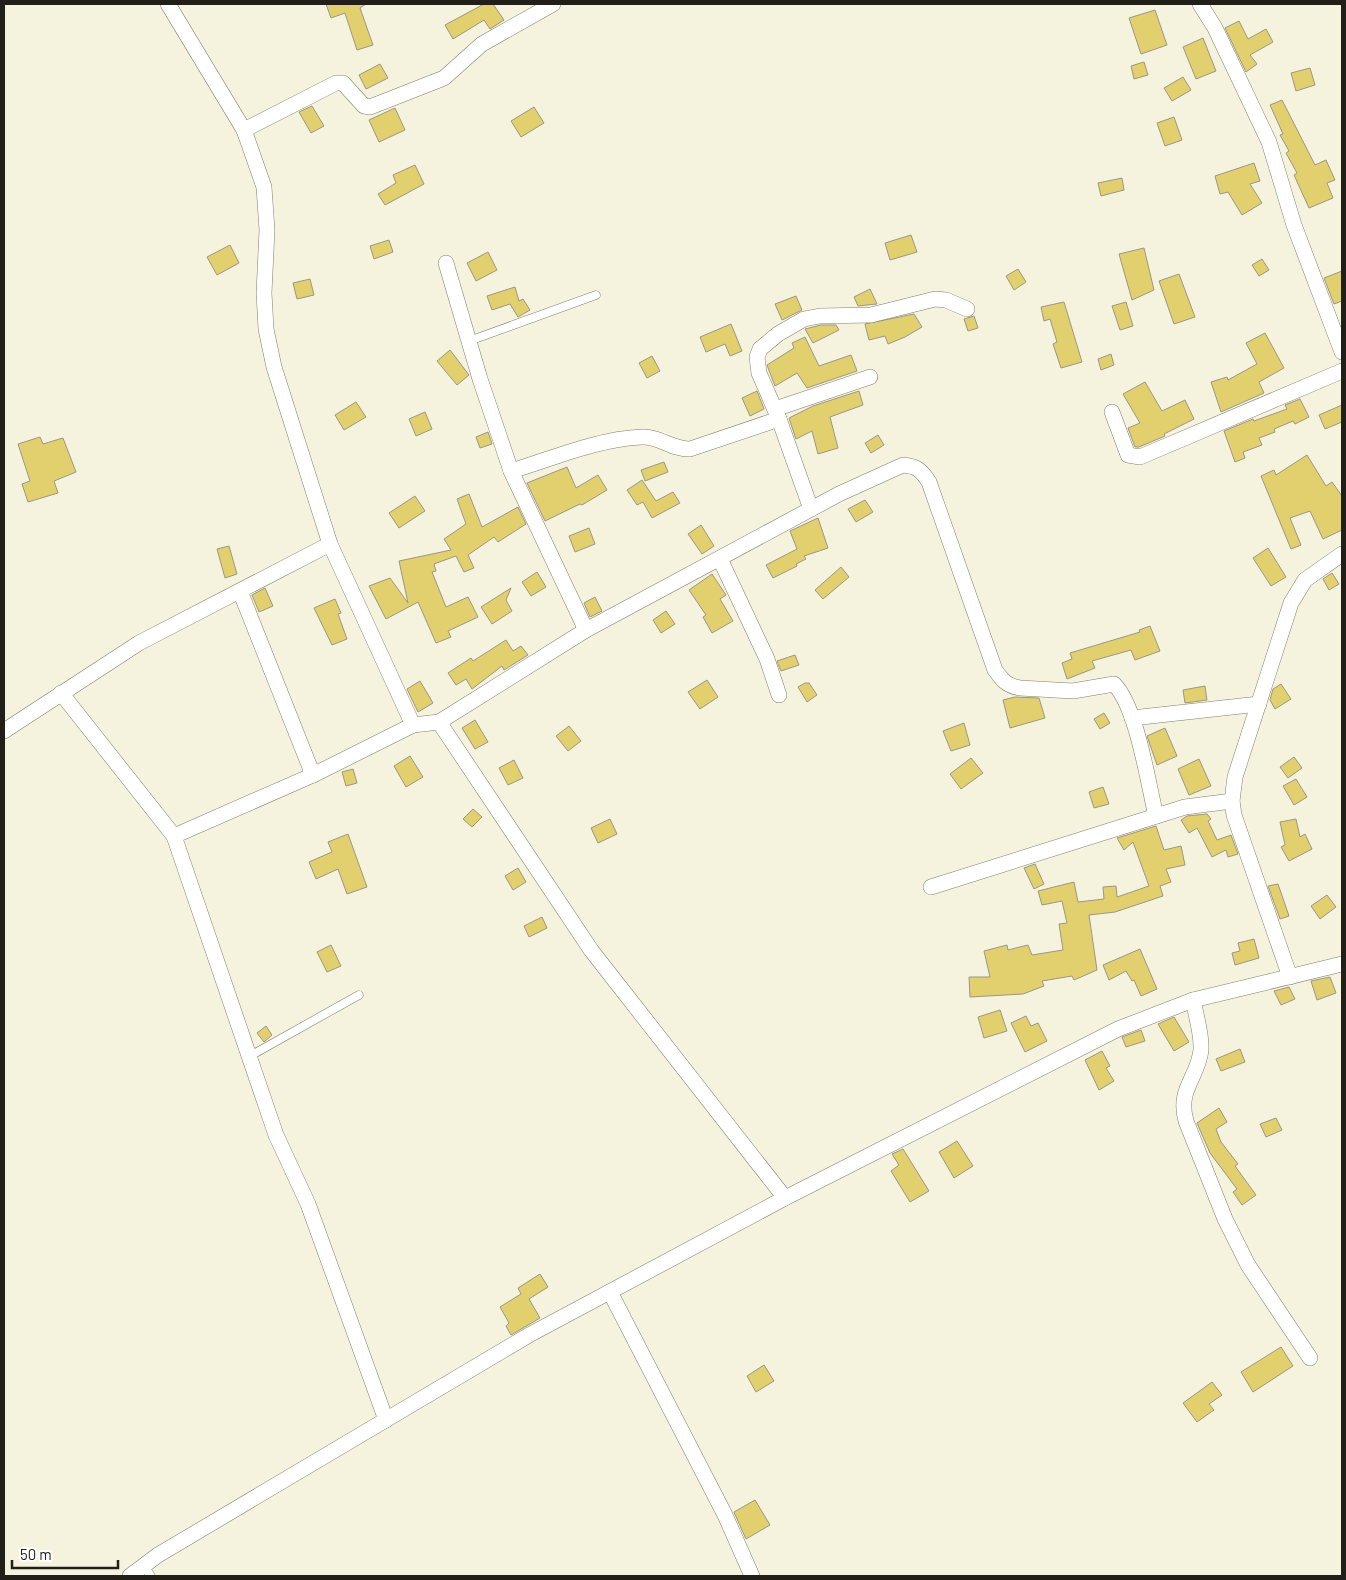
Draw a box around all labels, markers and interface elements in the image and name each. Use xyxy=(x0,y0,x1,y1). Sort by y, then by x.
scale bar xyxy=(12,1538,119,1570)
text: 50 m xyxy=(20,1545,52,1563)

